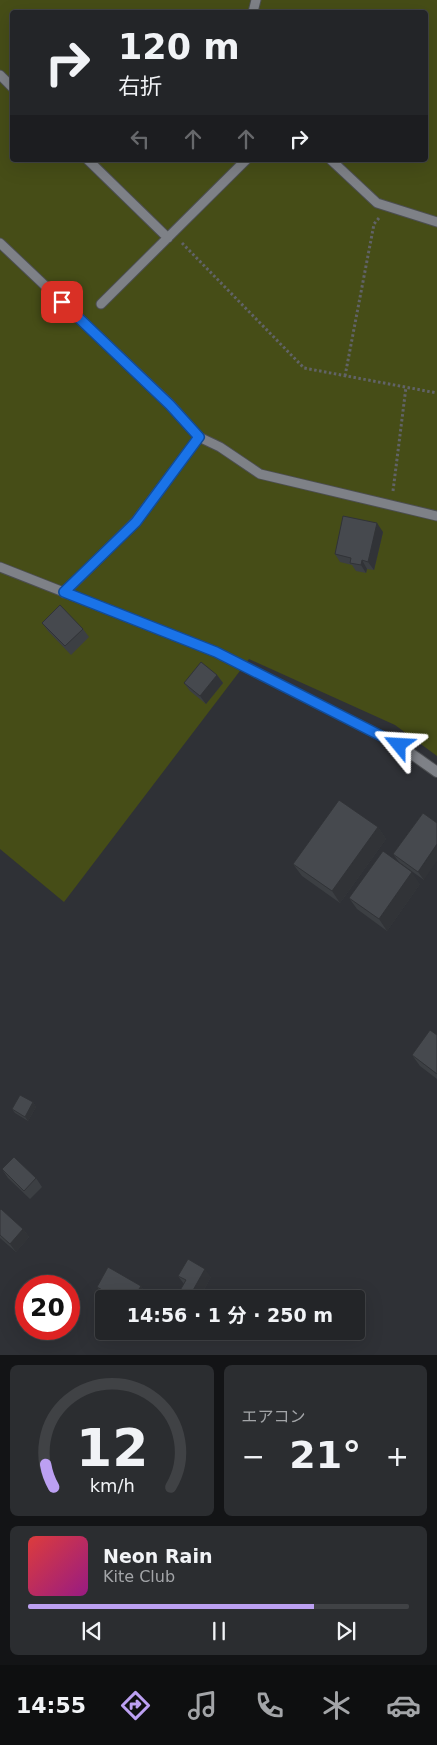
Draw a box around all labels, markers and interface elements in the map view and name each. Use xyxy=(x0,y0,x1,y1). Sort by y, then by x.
text: 120 m xyxy=(118,27,240,67)
icon: right xyxy=(35,30,100,95)
text: 右折 xyxy=(118,74,162,99)
icon: left xyxy=(126,125,154,153)
icon: ahead xyxy=(179,125,207,153)
icon: ahead xyxy=(232,125,260,153)
icon: right xyxy=(285,125,313,153)
pin xyxy=(41,281,83,323)
icon: arrive xyxy=(48,288,76,316)
position arrow xyxy=(372,718,424,770)
speed limit sign: 20 xyxy=(15,1275,80,1340)
text: 14:56 · 1 分 · 250 m xyxy=(127,1304,333,1326)
text: エアコン xyxy=(242,1407,306,1426)
text: 12 xyxy=(76,1418,148,1478)
text: 21° xyxy=(289,1433,361,1477)
text: − xyxy=(242,1440,265,1473)
text: + xyxy=(386,1440,409,1473)
text: km/h xyxy=(89,1475,134,1496)
text: Neon Rain xyxy=(103,1545,212,1567)
text: Kite Club xyxy=(103,1567,175,1586)
icon: previous xyxy=(78,1617,106,1645)
icon: pause xyxy=(205,1617,233,1645)
icon: next xyxy=(332,1617,360,1645)
icon: directions xyxy=(118,1688,153,1723)
icon: music xyxy=(185,1688,220,1723)
icon: phone xyxy=(252,1688,287,1723)
icon: climate xyxy=(319,1688,354,1723)
icon: car xyxy=(386,1688,421,1723)
text: 14:55 xyxy=(16,1693,86,1718)

